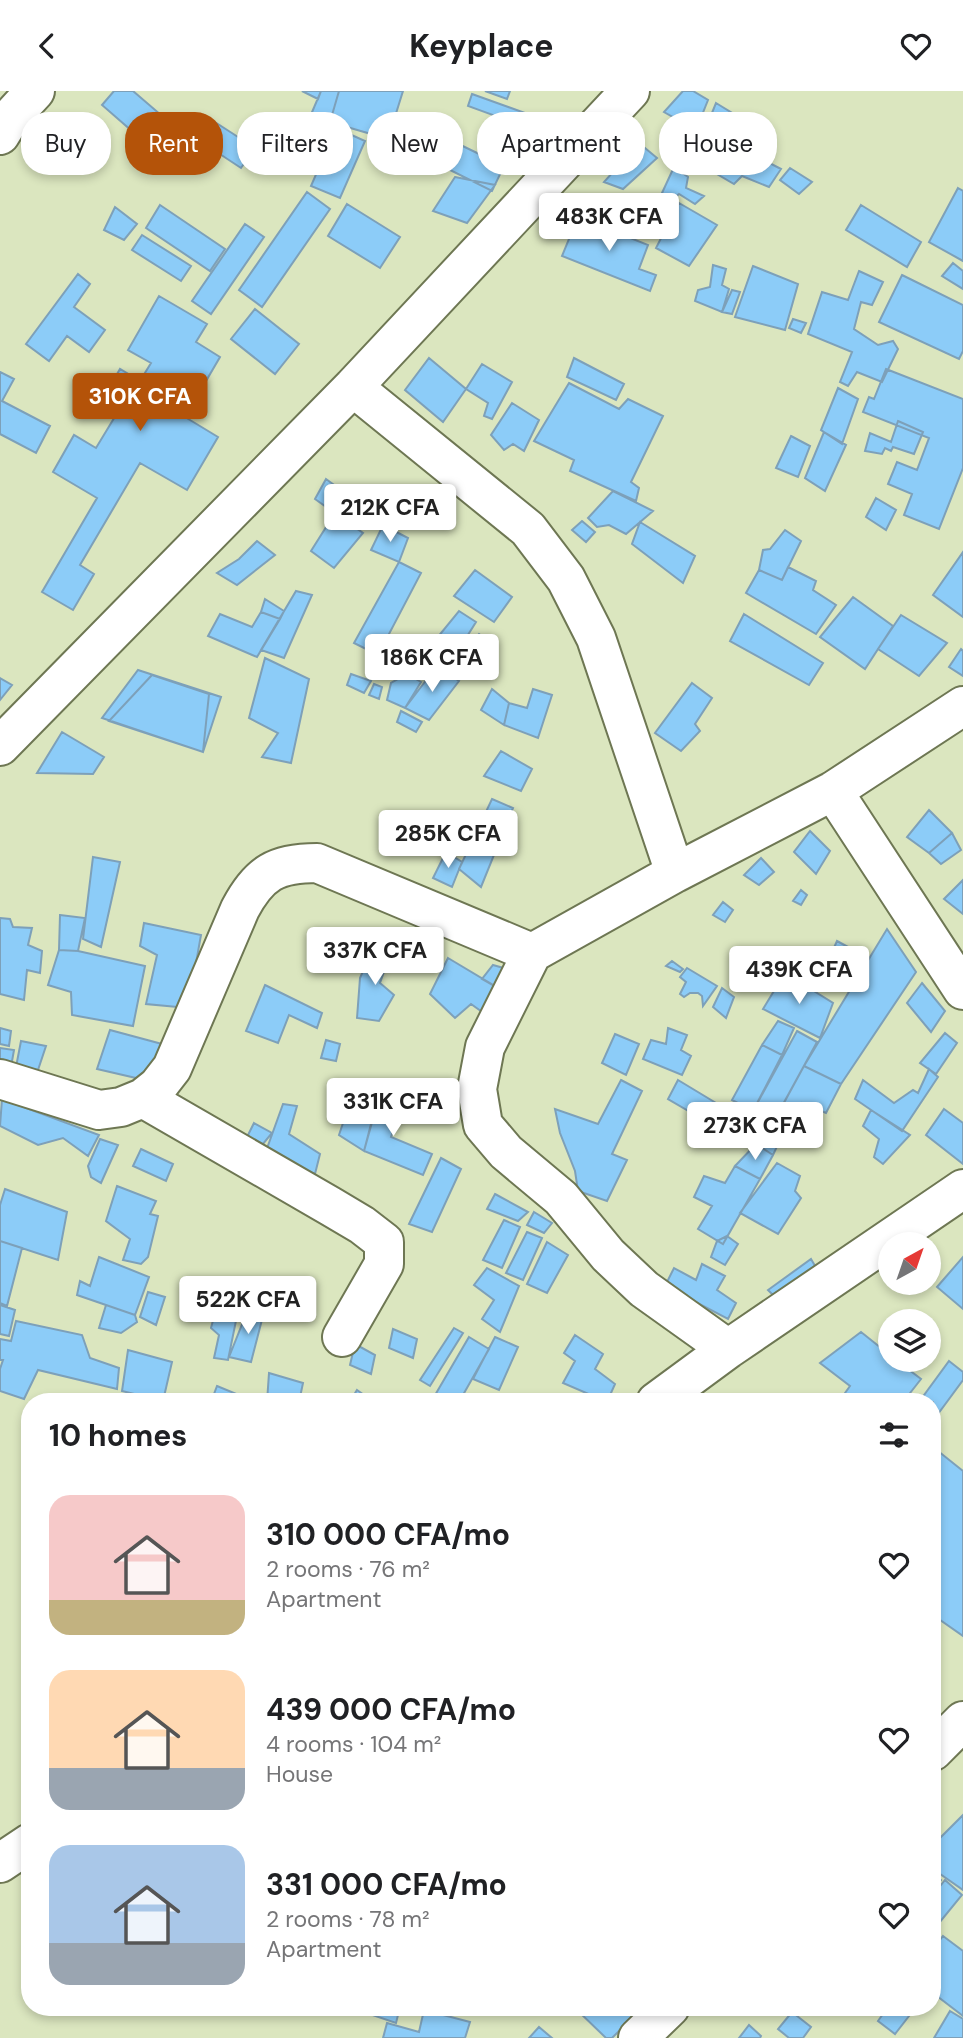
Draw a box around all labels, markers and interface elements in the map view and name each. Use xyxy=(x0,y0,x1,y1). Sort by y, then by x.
text: Keyplace xyxy=(409,25,554,67)
icon: back xyxy=(28,27,66,65)
icon: heart xyxy=(897,27,935,65)
chip: Buy xyxy=(21,112,111,175)
chip: Rent xyxy=(125,112,223,175)
chip: Filters xyxy=(237,112,353,175)
chip: New xyxy=(367,112,463,175)
chip: Apartment xyxy=(477,112,645,175)
chip: House xyxy=(659,112,777,175)
pin: 483K CFA xyxy=(537,193,681,253)
text: 483K CFA xyxy=(555,201,663,231)
pin: 310K CFA xyxy=(68,373,212,433)
text: 310K CFA xyxy=(88,381,192,411)
pin: 212K CFA xyxy=(318,484,462,544)
text: 212K CFA xyxy=(340,492,440,522)
pin: 186K CFA xyxy=(360,635,504,694)
text: 186K CFA xyxy=(381,642,483,672)
pin: 285K CFA xyxy=(376,811,520,870)
text: 285K CFA xyxy=(395,818,501,848)
pin: 337K CFA xyxy=(303,927,447,987)
text: 337K CFA xyxy=(323,935,427,965)
pin: 439K CFA xyxy=(727,947,871,1006)
text: 439K CFA xyxy=(745,954,853,984)
pin: 331K CFA xyxy=(321,1079,465,1138)
text: 331K CFA xyxy=(343,1086,443,1116)
pin: 273K CFA xyxy=(683,1103,827,1162)
text: 273K CFA xyxy=(703,1110,807,1140)
north arrow xyxy=(878,1232,942,1295)
map controls xyxy=(878,1232,941,1372)
pin: 522K CFA xyxy=(176,1277,320,1336)
text: 522K CFA xyxy=(195,1284,301,1314)
button: layers xyxy=(878,1309,941,1372)
text: 10 homes xyxy=(49,1416,187,1455)
icon: filters xyxy=(875,1416,913,1454)
text: 310 000 CFA/mo xyxy=(266,1515,510,1554)
icon: home xyxy=(105,1523,189,1607)
icon: heart xyxy=(875,1546,913,1584)
text: 2 rooms · 76 m² xyxy=(266,1554,430,1584)
text: Apartment xyxy=(266,1584,381,1614)
text: 439 000 CFA/mo xyxy=(266,1690,516,1729)
icon: home xyxy=(105,1698,189,1782)
icon: heart xyxy=(875,1721,913,1759)
text: 4 rooms · 104 m² xyxy=(266,1729,441,1759)
text: House xyxy=(266,1759,333,1789)
text: 331 000 CFA/mo xyxy=(266,1865,507,1904)
icon: home xyxy=(105,1873,189,1957)
icon: heart xyxy=(875,1896,913,1934)
text: 2 rooms · 78 m² xyxy=(266,1904,430,1934)
text: Apartment xyxy=(266,1934,381,1964)

